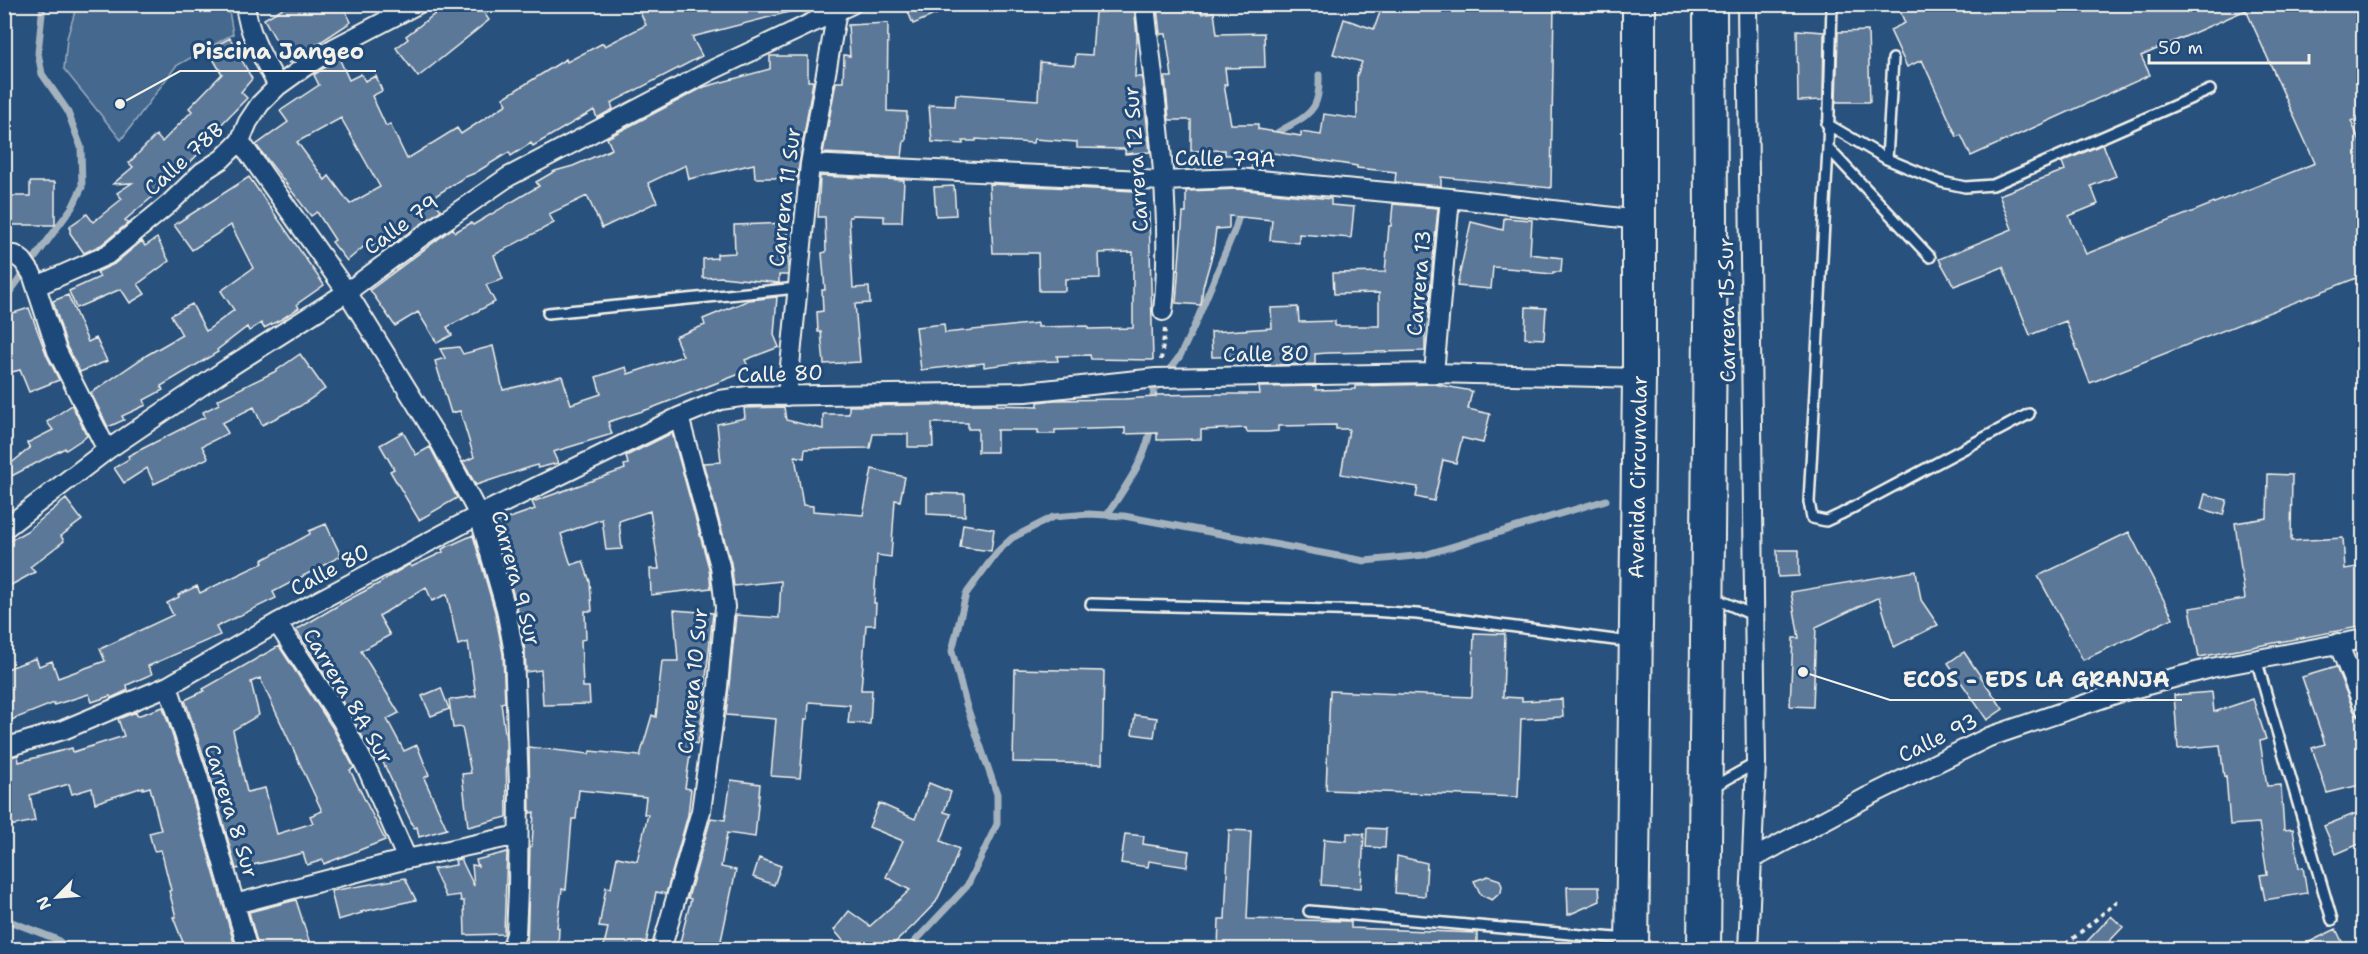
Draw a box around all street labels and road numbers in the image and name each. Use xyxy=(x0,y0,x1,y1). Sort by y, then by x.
street label: Carrera 12 Sur xyxy=(1117,85,1155,233)
street label: Calle 78B xyxy=(138,116,230,202)
street label: Carrera 11 Sur xyxy=(763,125,807,269)
street label: Calle 79A xyxy=(1174,144,1276,174)
street label: Calle 79 xyxy=(358,188,444,262)
street label: Carrera 13 xyxy=(1400,229,1438,337)
street label: Carrera 15 Sur xyxy=(1712,237,1742,383)
street label: Calle 80 xyxy=(1223,339,1309,369)
street label: Calle 80 xyxy=(737,359,823,389)
street label: Avenida Circunvalar xyxy=(1622,375,1654,579)
street label: Carrera 9 Sur xyxy=(485,507,547,649)
street label: Calle 80 xyxy=(285,537,375,603)
street label: Carrera 10 Sur xyxy=(671,606,715,755)
street label: Carrera 8A Sur xyxy=(296,623,400,769)
street label: Calle 93 xyxy=(1893,707,1983,769)
street label: Carrera 8 Sur xyxy=(197,741,265,881)

